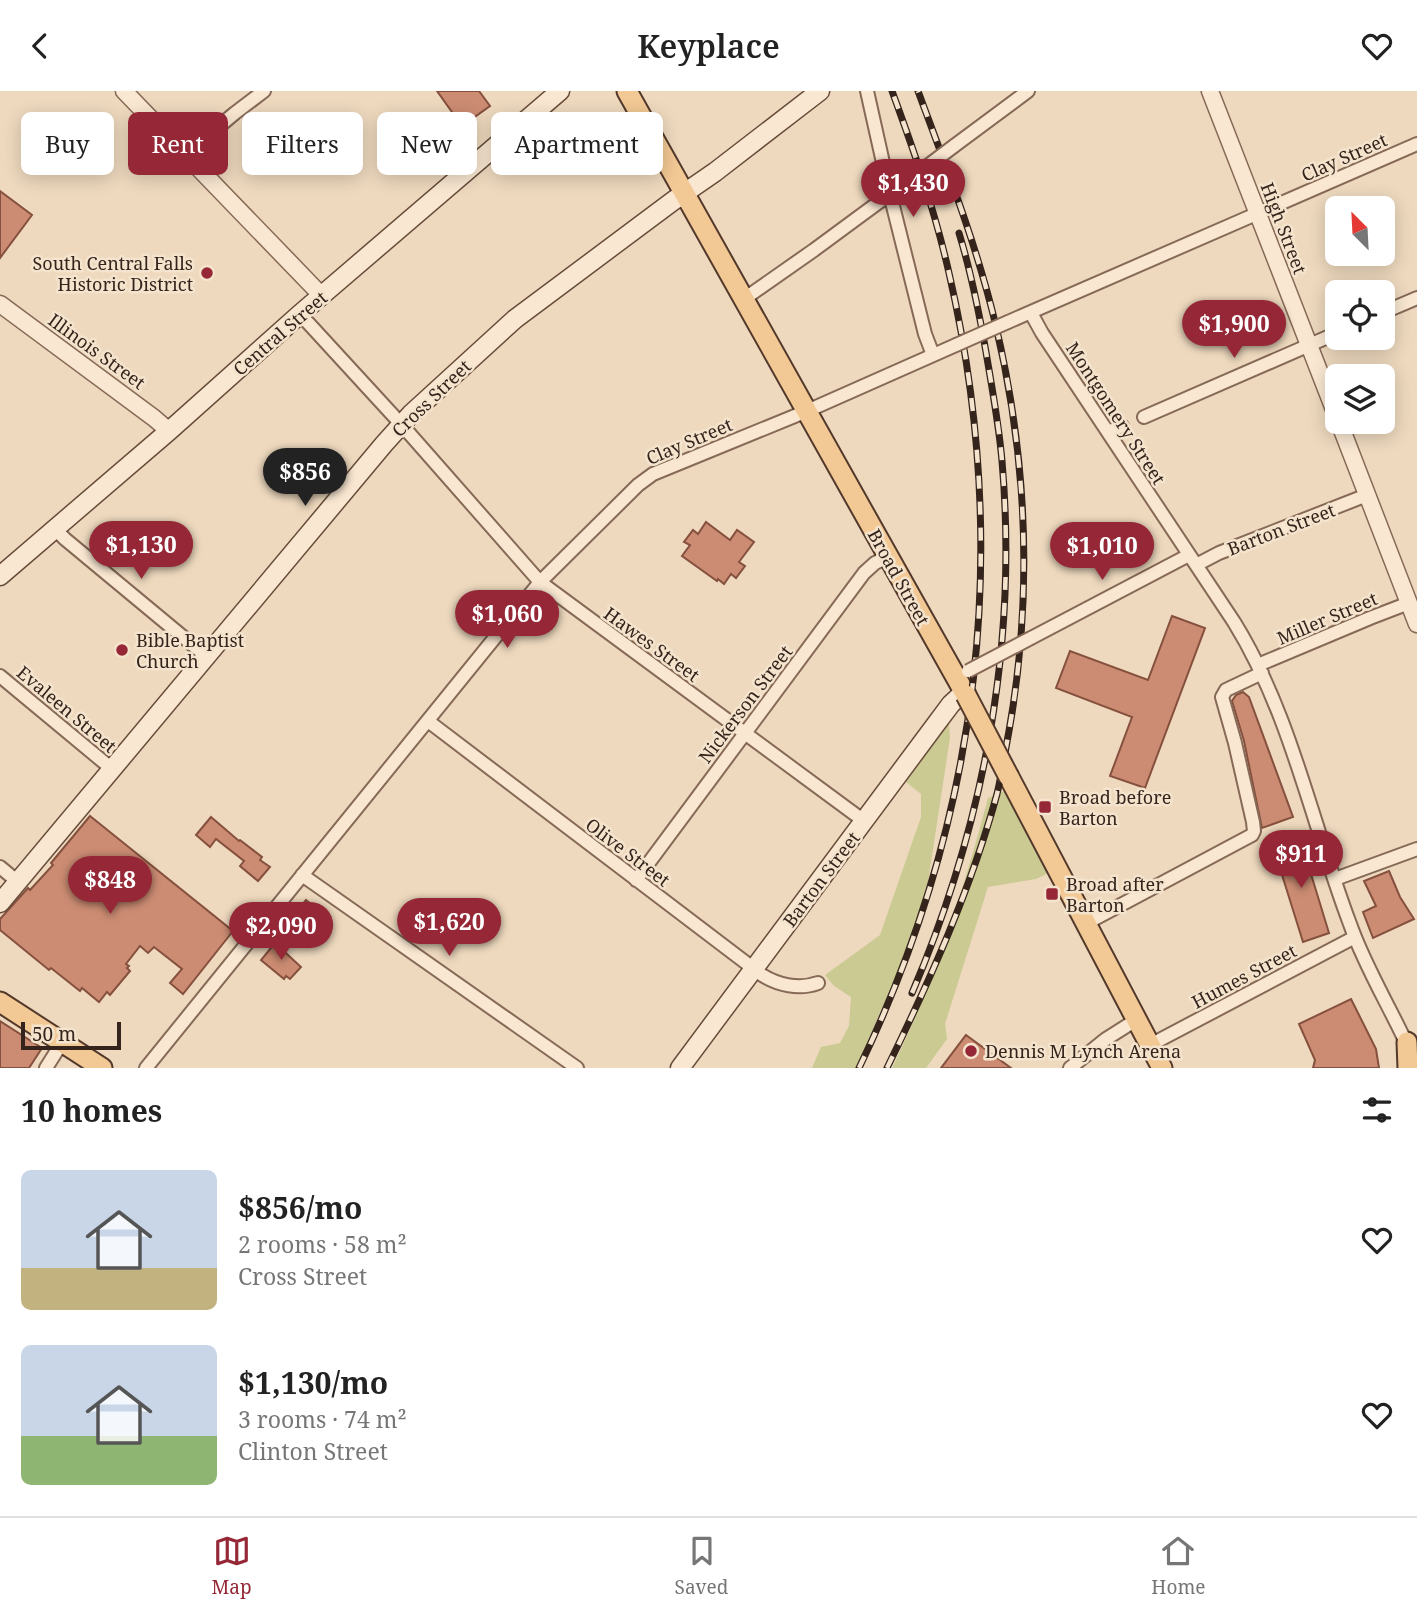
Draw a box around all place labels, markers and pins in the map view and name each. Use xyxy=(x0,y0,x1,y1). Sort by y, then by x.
pin: $1,430 xyxy=(856,159,970,219)
place label: South Central Falls Historic District xyxy=(32,251,193,296)
marker: South Central Falls Historic District xyxy=(199,265,215,281)
pin: $1,900 xyxy=(1177,301,1291,360)
pin: $856 xyxy=(264,449,346,508)
pin: $1,130 xyxy=(84,521,198,581)
pin: $1,010 xyxy=(1045,523,1159,582)
pin: $1,060 xyxy=(450,591,564,650)
place label: Bible Baptist Church xyxy=(136,628,244,673)
marker: Bible Baptist Church xyxy=(114,642,130,658)
place label: Broad before Barton xyxy=(1059,785,1171,830)
marker: Broad before Barton xyxy=(1037,799,1053,815)
pin: $911 xyxy=(1260,831,1342,890)
pin: $848 xyxy=(69,857,151,916)
place label: Broad after Barton xyxy=(1066,872,1164,917)
marker: Broad after Barton xyxy=(1044,886,1060,902)
pin: $1,620 xyxy=(392,899,506,958)
pin: $2,090 xyxy=(224,903,338,962)
place label: Dennis M Lynch Arena xyxy=(985,1039,1181,1063)
marker: Dennis M Lynch Arena xyxy=(963,1043,979,1059)

